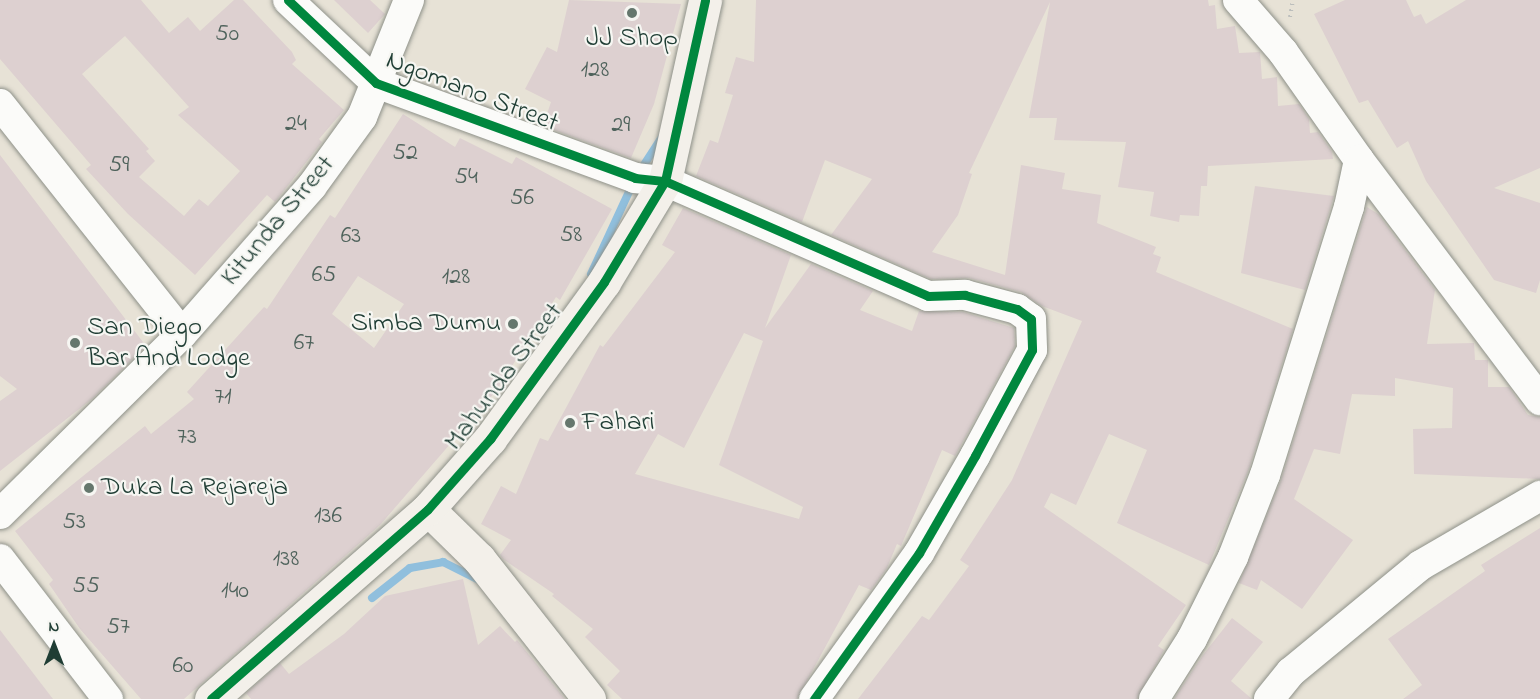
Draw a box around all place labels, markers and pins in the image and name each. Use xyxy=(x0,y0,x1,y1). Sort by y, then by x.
marker: JJ Shop xyxy=(625,6,639,20)
place label: JJ Shop xyxy=(586,23,678,55)
place label: Simba Dumu xyxy=(351,308,501,340)
place label: San Diego Bar And Lodge xyxy=(87,311,250,374)
marker: Simba Dumu xyxy=(506,317,520,331)
marker: San Diego Bar And Lodge xyxy=(68,336,82,350)
place label: Fahari xyxy=(582,407,655,439)
marker: Fahari xyxy=(563,416,577,430)
place label: Duka La Rejareja xyxy=(101,472,288,504)
marker: Duka La Rejareja xyxy=(82,481,96,495)

